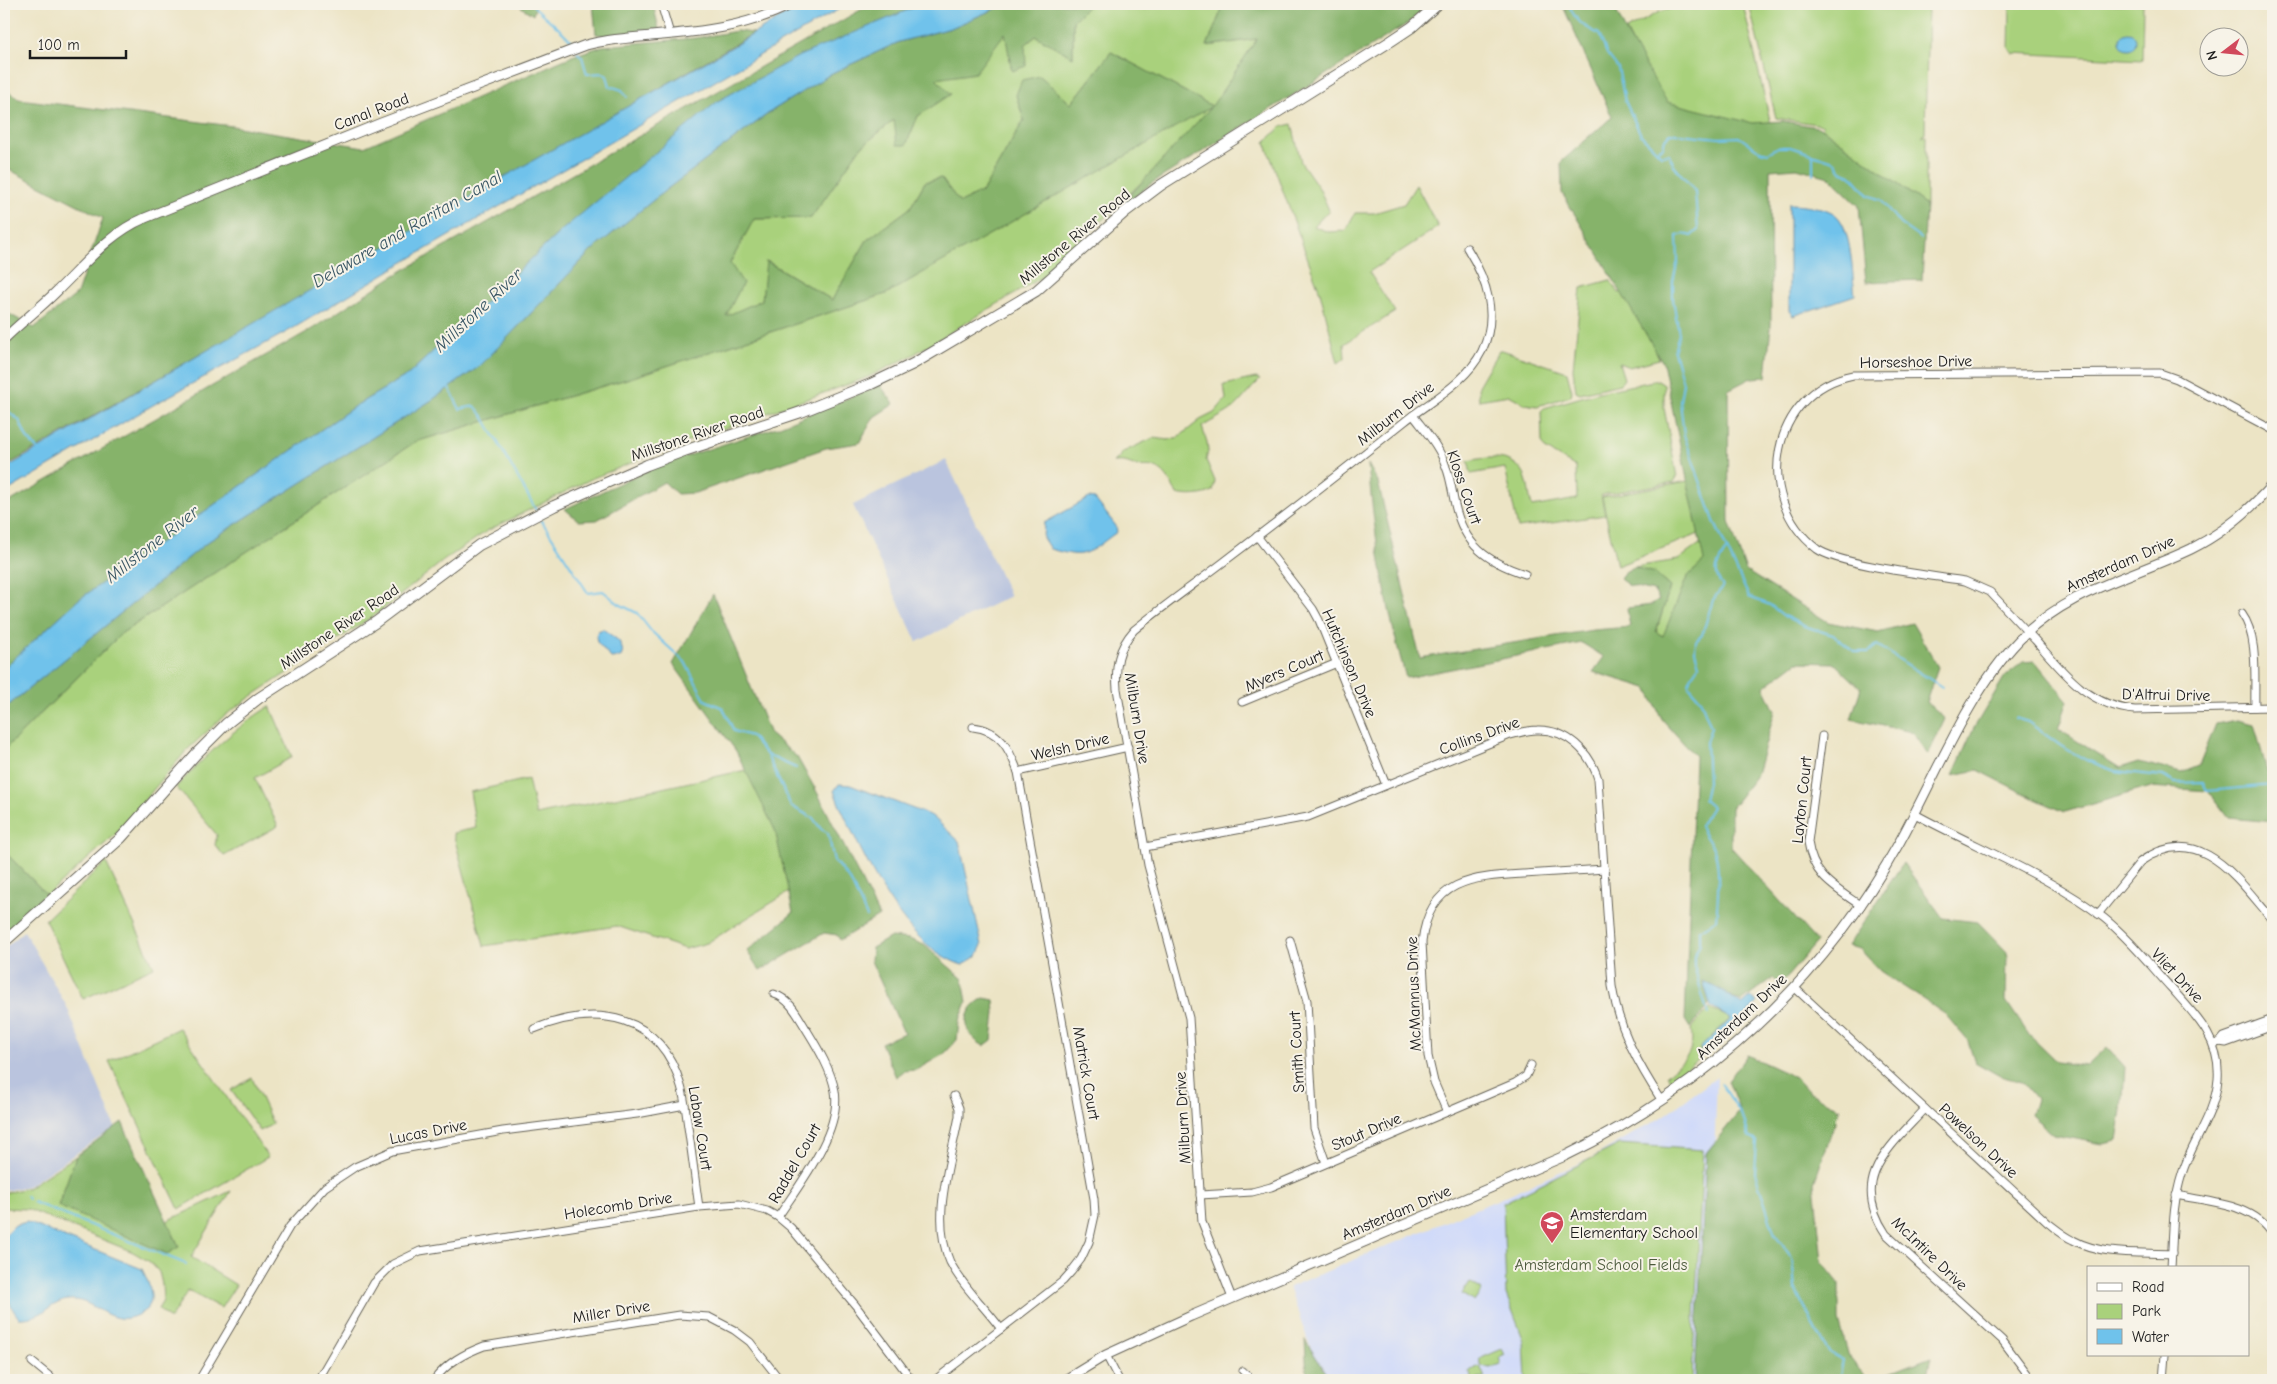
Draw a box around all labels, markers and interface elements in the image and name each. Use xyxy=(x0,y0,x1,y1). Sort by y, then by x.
scale bar xyxy=(30,28,126,60)
north arrow xyxy=(2200,28,2250,78)
text: 100 m xyxy=(38,36,80,54)
text: N xyxy=(2203,49,2221,62)
street label: Canal Road xyxy=(331,89,411,134)
water label: Delaware and Raritan Canal xyxy=(309,166,507,292)
street label: Millstone River Road xyxy=(1016,185,1134,288)
water label: Millstone River xyxy=(429,264,527,357)
street label: Horseshoe Drive xyxy=(1860,352,1972,372)
street label: Milburn Drive xyxy=(1354,378,1438,449)
street label: Millstone River Road xyxy=(629,403,766,465)
street label: Kloss Court xyxy=(1443,448,1485,527)
water label: Millstone River xyxy=(101,501,204,588)
street label: Amsterdam Drive xyxy=(2063,532,2177,596)
street label: Millstone River Road xyxy=(277,580,402,673)
street label: Hutchinson Drive xyxy=(1318,606,1380,720)
street label: Myers Court xyxy=(1242,646,1327,696)
street label: Milburn Drive xyxy=(1121,671,1153,765)
street label: D'Altrui Drive xyxy=(2122,685,2210,705)
street label: Collins Drive xyxy=(1437,713,1522,759)
street label: Welsh Drive xyxy=(1030,729,1111,765)
street label: Layton Court xyxy=(1788,755,1816,844)
street label: McMannus Drive xyxy=(1403,936,1425,1052)
street label: Vliet Drive xyxy=(2147,945,2207,1007)
street label: Amsterdam Drive xyxy=(1693,970,1791,1063)
street label: Smith Court xyxy=(1286,1010,1308,1093)
street label: Matrick Court xyxy=(1069,1025,1103,1122)
street label: Milburn Drive xyxy=(1172,1071,1194,1164)
street label: Labaw Court xyxy=(684,1085,716,1172)
street label: Powelson Drive xyxy=(1935,1100,2021,1182)
street label: Stout Drive xyxy=(1329,1109,1404,1155)
street label: Lucas Drive xyxy=(388,1116,468,1148)
street label: Raddel Court xyxy=(765,1120,825,1206)
street label: Amsterdam Drive xyxy=(1339,1182,1454,1244)
street label: Holecomb Drive xyxy=(563,1189,674,1223)
place label: Amsterdam Elementary School xyxy=(1570,1206,1698,1242)
school or university icon: Amsterdam Elementary School xyxy=(1539,1210,1565,1244)
street label: McIntire Drive xyxy=(1888,1213,1971,1294)
park label: Amsterdam School Fields xyxy=(1515,1256,1688,1274)
legend xyxy=(2087,1266,2250,1356)
text: Road xyxy=(2132,1278,2164,1296)
street label: Miller Drive xyxy=(571,1297,651,1327)
text: Park xyxy=(2132,1302,2161,1320)
text: Water xyxy=(2132,1328,2169,1346)

